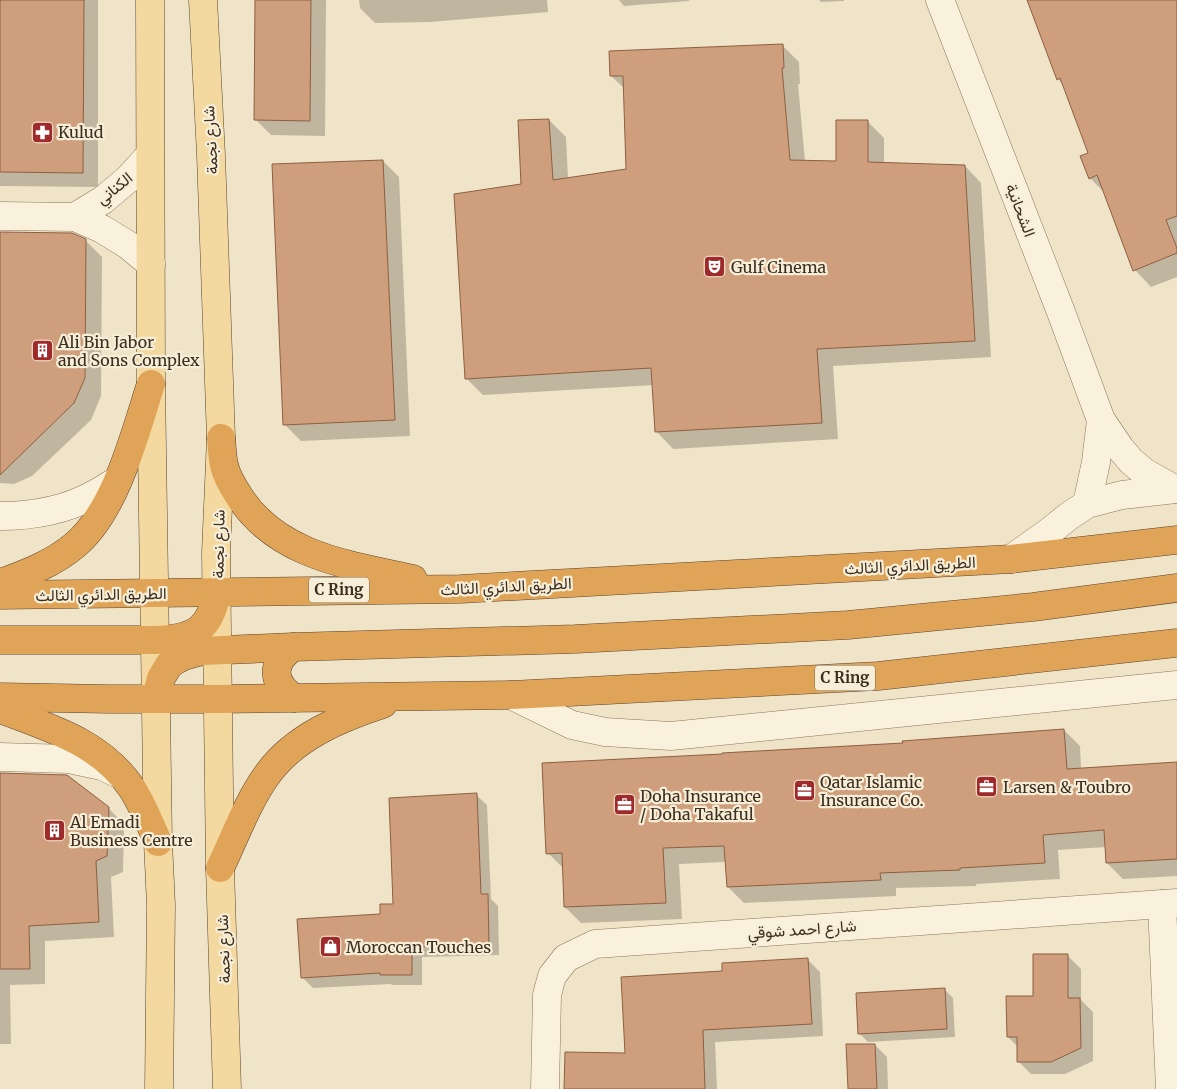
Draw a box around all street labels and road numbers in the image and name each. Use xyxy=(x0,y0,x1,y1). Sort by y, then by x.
street label: شارع نجمة xyxy=(198,105,224,175)
street label: الكناني xyxy=(92,167,139,212)
street label: الشحانية xyxy=(1002,180,1040,240)
street label: شارع نجمة xyxy=(207,509,231,579)
street label: الطريق الدائري الثالث xyxy=(844,552,976,582)
street label: الطريق الدائري الثالث xyxy=(440,573,572,603)
road number: C Ring xyxy=(309,578,369,602)
street label: الطريق الدائري الثالث xyxy=(35,583,167,609)
road number: C Ring xyxy=(815,666,875,690)
street label: شارع نجمة xyxy=(212,914,236,984)
street label: شارع احمد شوقي xyxy=(747,915,857,947)

